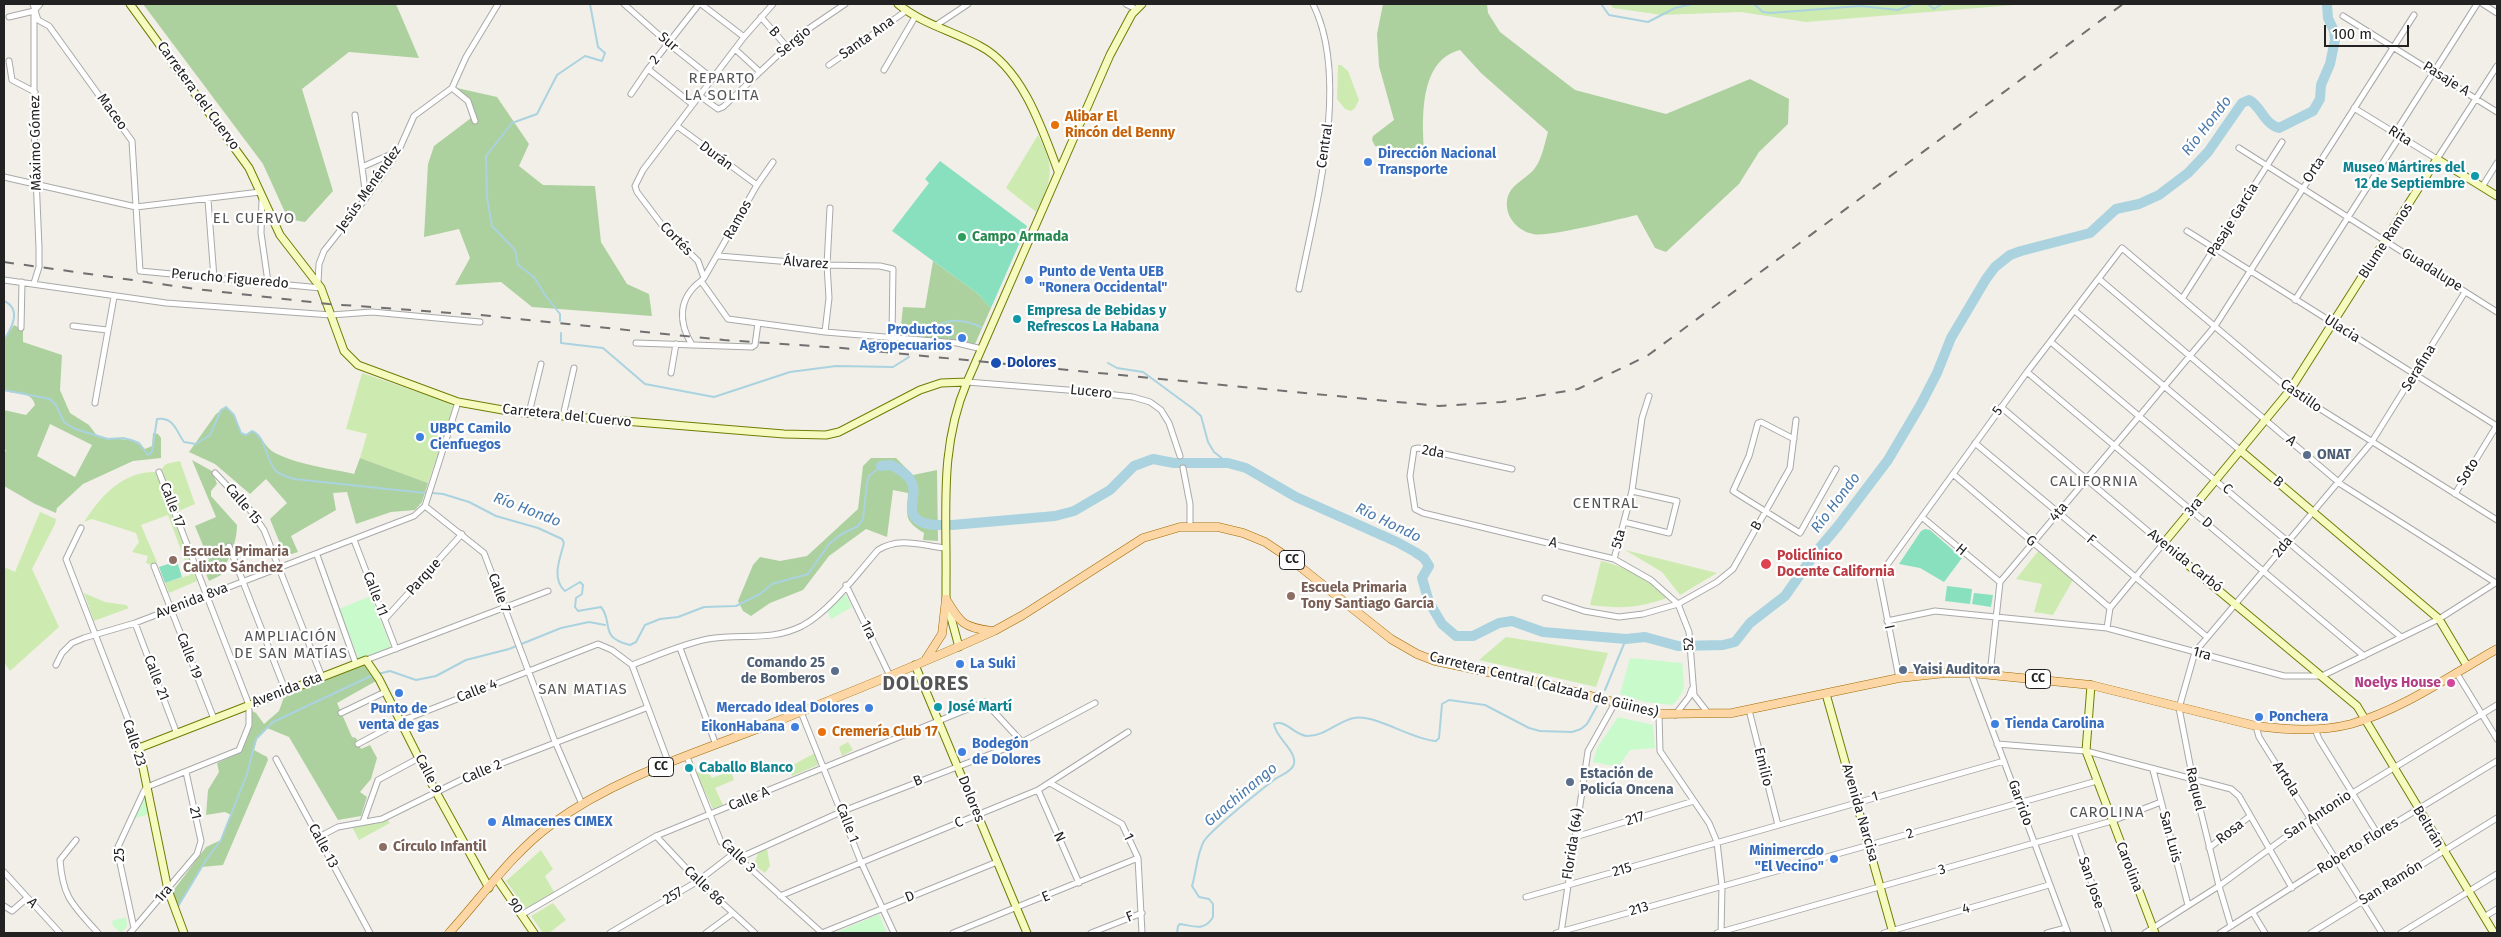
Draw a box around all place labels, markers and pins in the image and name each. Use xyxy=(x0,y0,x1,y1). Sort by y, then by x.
place label: Alibar El Rincón del Benny xyxy=(1065,109,1175,142)
marker: Alibar El Rincón del Benny xyxy=(1049,119,1061,131)
place label: Dirección Nacional Transporte xyxy=(1378,146,1496,178)
marker: Dirección Nacional Transporte xyxy=(1362,156,1374,168)
place label: Museo Mártires del 12 de Septiembre xyxy=(2343,160,2465,192)
marker: Museo Mártires del 12 de Septiembre xyxy=(2469,170,2481,182)
place label: Campo Armada xyxy=(972,229,1069,245)
marker: Campo Armada xyxy=(956,231,968,243)
place label: Punto de Venta UEB "Ronera Occidental" xyxy=(1039,264,1167,296)
marker: Punto de Venta UEB "Ronera Occidental" xyxy=(1023,274,1035,286)
place label: Empresa de Bebidas y Refrescos La Habana xyxy=(1027,303,1166,336)
marker: Empresa de Bebidas y Refrescos La Habana xyxy=(1011,313,1023,325)
place label: Productos Agropecuarios xyxy=(860,322,952,354)
marker: Productos Agropecuarios xyxy=(956,332,968,344)
place label: Dolores xyxy=(1007,355,1056,371)
marker: Dolores xyxy=(989,356,1003,370)
place label: UBPC Camilo Cienfuegos xyxy=(430,421,511,454)
marker: UBPC Camilo Cienfuegos xyxy=(414,431,426,443)
place label: ONAT xyxy=(2317,447,2351,463)
marker: ONAT xyxy=(2301,449,2313,461)
place label: Escuela Primaria Calixto Sánchez xyxy=(183,544,289,576)
place label: Policlínico Docente California xyxy=(1777,548,1895,580)
marker: Escuela Primaria Calixto Sánchez xyxy=(167,554,179,566)
marker: Policlínico Docente California xyxy=(1759,557,1773,571)
place label: Escuela Primaria Tony Santiago García xyxy=(1301,580,1434,612)
marker: Escuela Primaria Tony Santiago García xyxy=(1285,590,1297,602)
place label: Comando 25 de Bomberos xyxy=(741,655,825,688)
place label: La Suki xyxy=(970,656,1016,672)
marker: La Suki xyxy=(954,658,966,670)
place label: Yaisi Auditora xyxy=(1913,662,2000,678)
marker: Yaisi Auditora xyxy=(1897,664,1909,676)
marker: Comando 25 de Bomberos xyxy=(829,665,841,677)
place label: Noelys House xyxy=(2355,675,2441,691)
marker: Noelys House xyxy=(2445,677,2457,689)
marker: Punto de venta de gas xyxy=(393,687,405,699)
place label: José Martí xyxy=(948,699,1012,715)
place label: Mercado Ideal Dolores xyxy=(717,700,859,716)
place label: Punto de venta de gas xyxy=(359,701,439,734)
marker: José Martí xyxy=(932,701,944,713)
marker: Mercado Ideal Dolores xyxy=(863,702,875,714)
place label: Ponchera xyxy=(2269,709,2329,725)
marker: Ponchera xyxy=(2253,711,2265,723)
place label: Tienda Carolina xyxy=(2005,716,2105,732)
marker: Tienda Carolina xyxy=(1989,718,2001,730)
place label: EikonHabana xyxy=(701,719,785,735)
marker: EikonHabana xyxy=(789,721,801,733)
place label: Cremería Club 17 xyxy=(832,724,938,740)
marker: Cremería Club 17 xyxy=(816,726,828,738)
place label: Bodegón de Dolores xyxy=(972,736,1041,769)
marker: Bodegón de Dolores xyxy=(956,746,968,758)
place label: Caballo Blanco xyxy=(699,760,793,776)
marker: Caballo Blanco xyxy=(683,762,695,774)
place label: Estación de Policía Oncena xyxy=(1580,766,1674,799)
marker: Estación de Policía Oncena xyxy=(1564,776,1576,788)
place label: Almacenes CIMEX xyxy=(502,814,613,830)
marker: Almacenes CIMEX xyxy=(486,816,498,828)
place label: Círculo Infantil xyxy=(393,839,486,855)
marker: Círculo Infantil xyxy=(377,841,389,853)
place label: Minimercdo "El Vecino" xyxy=(1749,843,1824,876)
marker: Minimercdo "El Vecino" xyxy=(1828,853,1840,865)

